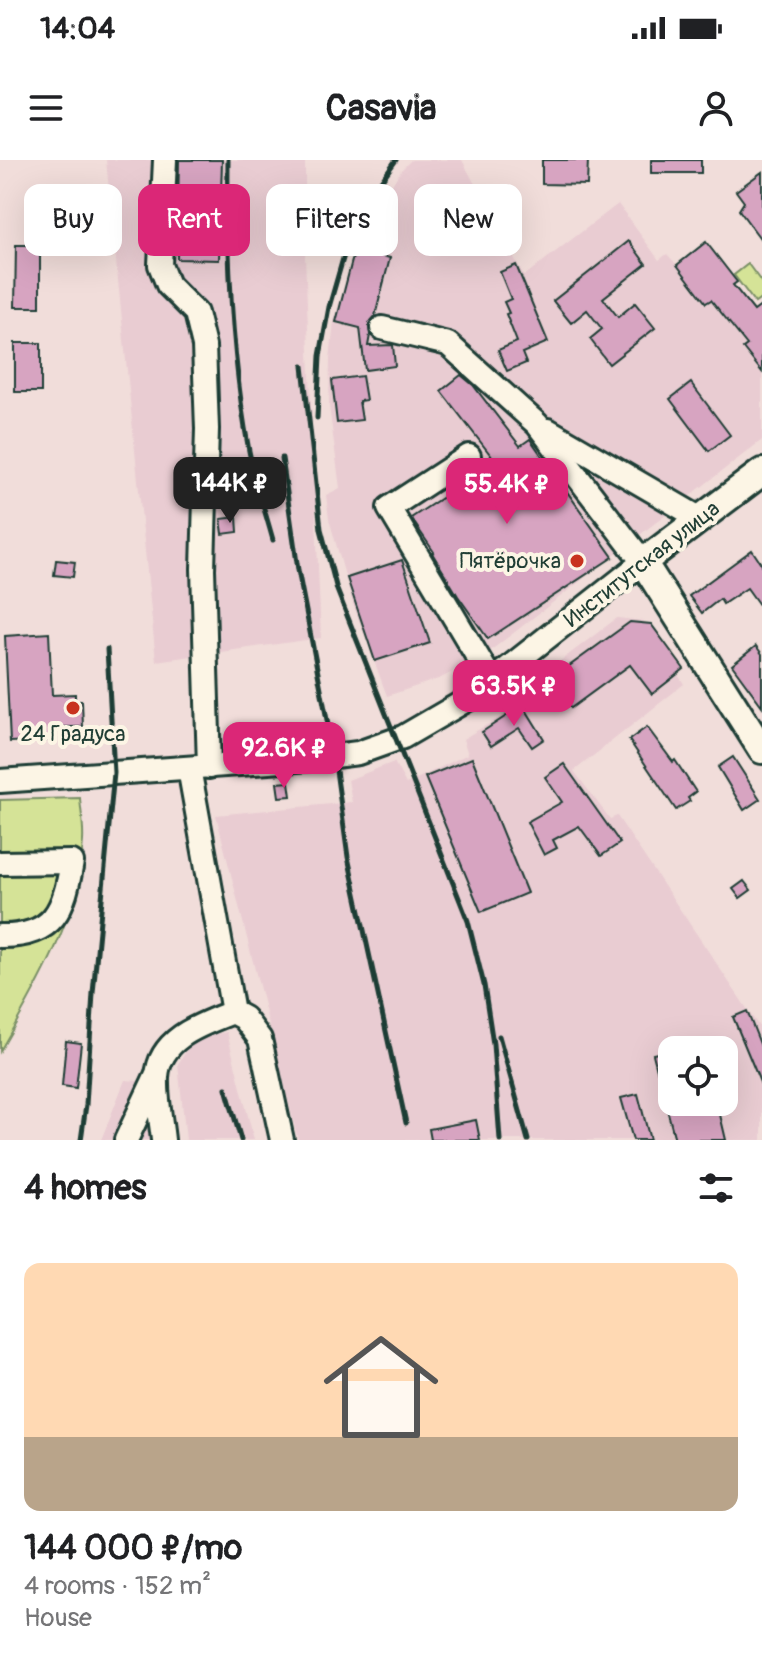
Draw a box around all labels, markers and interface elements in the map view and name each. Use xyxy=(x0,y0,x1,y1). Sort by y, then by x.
text: 14:04 xyxy=(40,10,115,47)
icon: menu xyxy=(24,86,68,130)
text: Casavia xyxy=(325,86,437,131)
icon: person xyxy=(694,86,738,130)
chip: Buy xyxy=(24,184,122,256)
chip: Rent xyxy=(138,184,250,256)
chip: Filters xyxy=(266,184,398,256)
chip: New xyxy=(414,184,522,256)
pin: 144K ₽ xyxy=(165,457,295,525)
pin: 55.4K ₽ xyxy=(433,458,581,526)
text: 144K ₽ xyxy=(191,467,269,499)
text: 55.4K ₽ xyxy=(464,468,550,500)
street label: Институтская улица xyxy=(559,495,725,633)
place label: Пятёрочка xyxy=(460,547,561,575)
marker: Пятёрочка xyxy=(568,552,586,570)
pin: 63.5K ₽ xyxy=(440,660,588,728)
text: 63.5K ₽ xyxy=(471,670,557,702)
marker: 24 Градуса xyxy=(64,699,82,717)
place label: 24 Градуса xyxy=(21,720,125,748)
pin: 92.6K ₽ xyxy=(210,722,358,790)
text: 92.6K ₽ xyxy=(241,732,327,764)
map controls xyxy=(658,1036,738,1116)
button: locate xyxy=(658,1036,738,1116)
icon: filters xyxy=(694,1166,738,1210)
text: 4 homes xyxy=(24,1167,146,1210)
icon: home xyxy=(309,1315,453,1459)
text: 144 000 ₽/mo xyxy=(24,1527,242,1570)
text: 4 rooms · 152 m² xyxy=(24,1570,211,1602)
text: House xyxy=(24,1602,92,1634)

